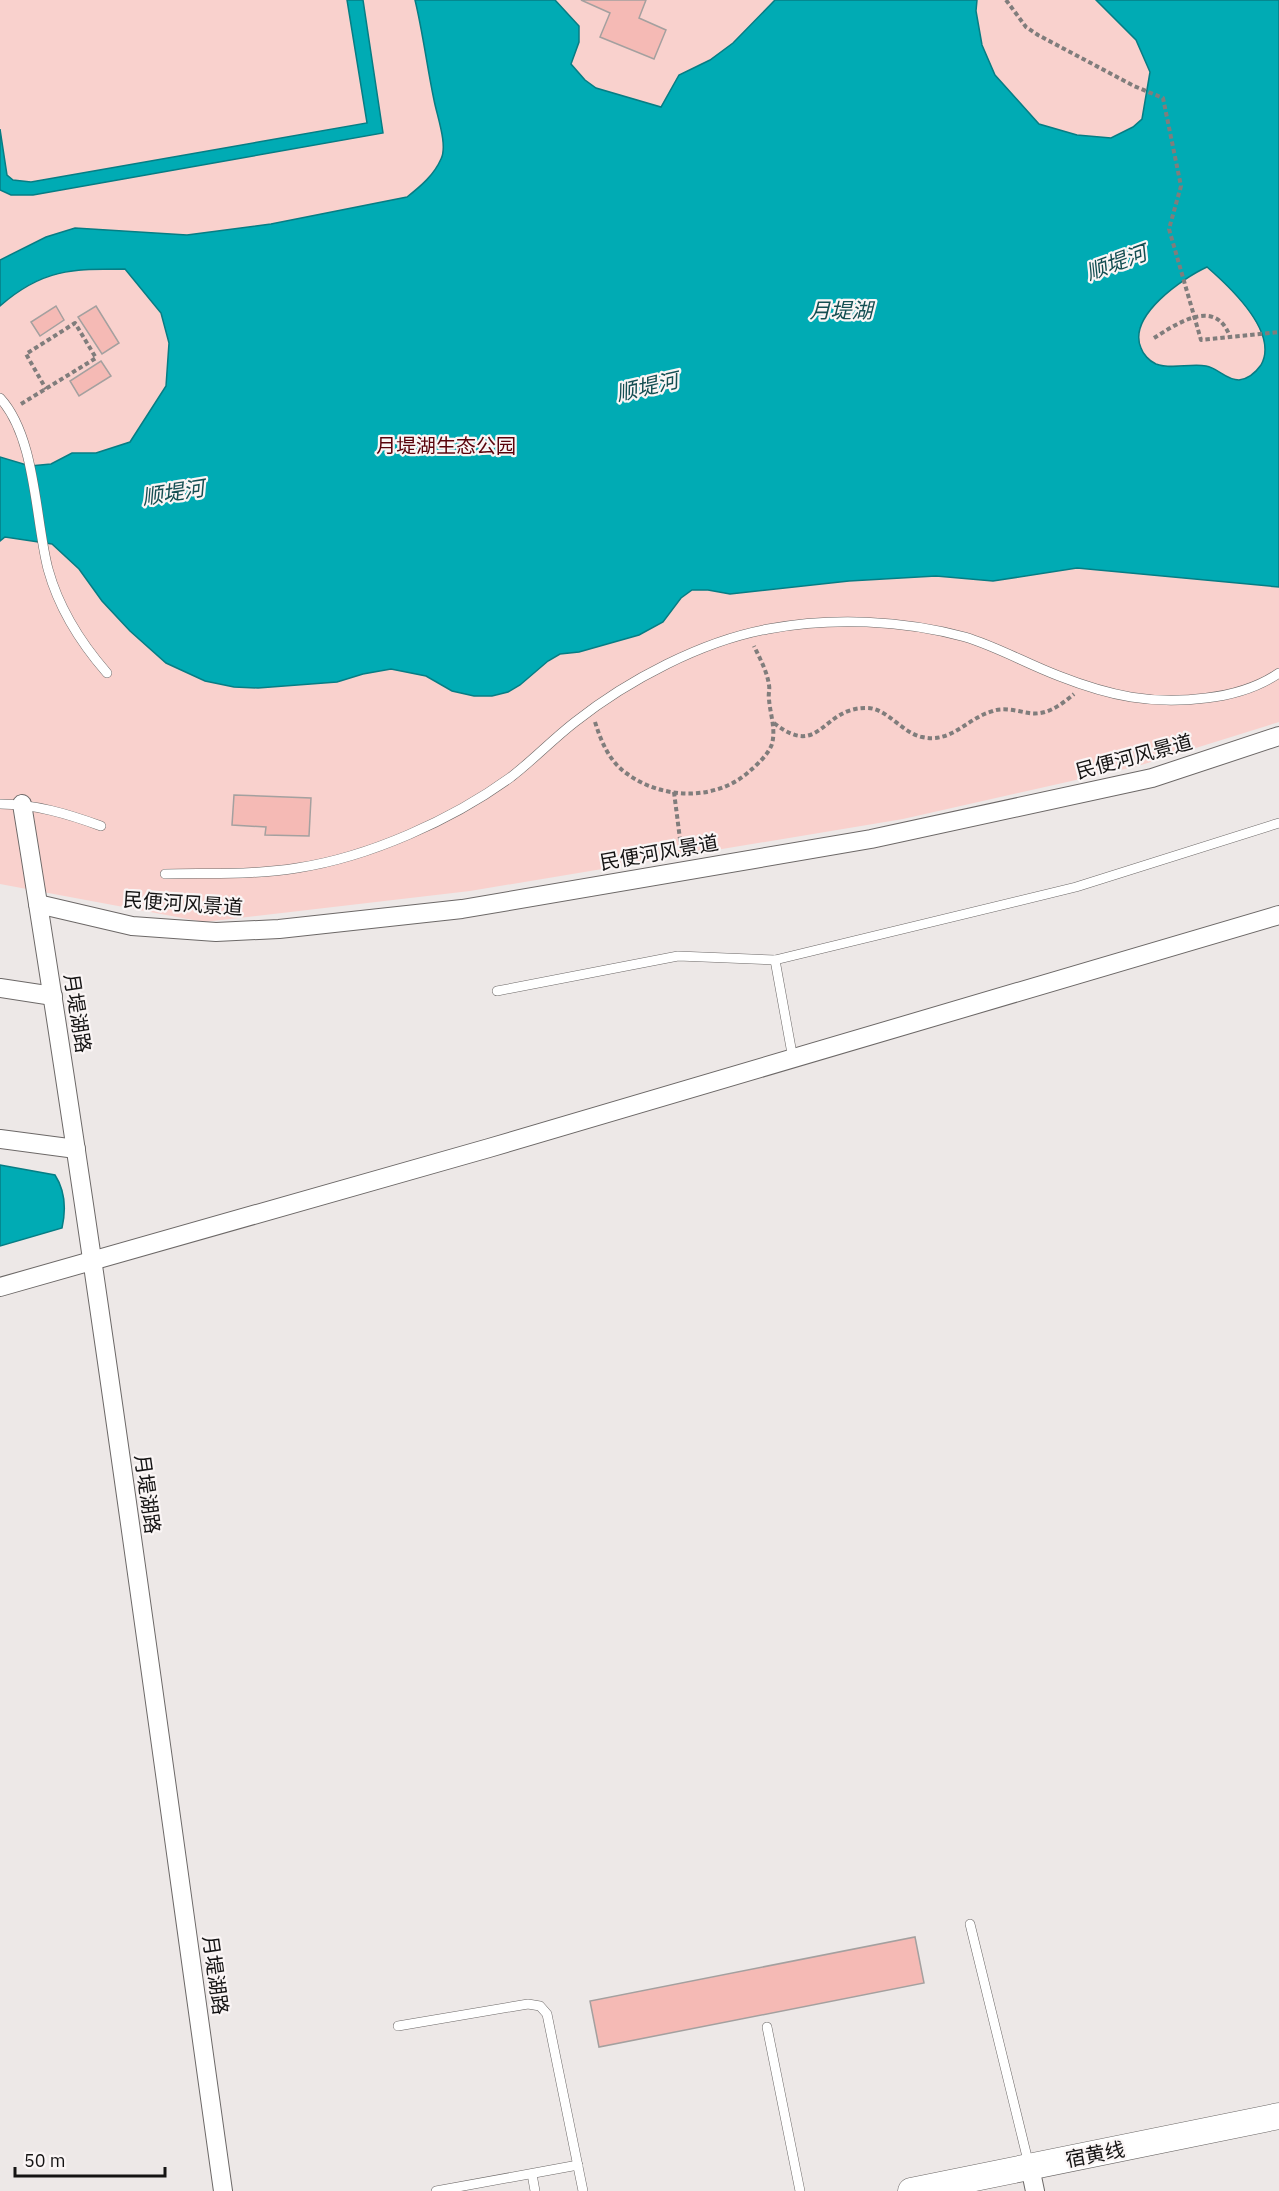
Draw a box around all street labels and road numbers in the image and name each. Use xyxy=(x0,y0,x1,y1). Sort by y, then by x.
street label: 民便河风景道 xyxy=(1073,727,1195,785)
street label: 民便河风景道 xyxy=(598,828,720,876)
street label: 民便河风景道 xyxy=(122,885,244,921)
street label: 月堤湖路 xyxy=(58,971,98,1055)
street label: 月堤湖路 xyxy=(129,1453,167,1535)
street label: 月堤湖路 xyxy=(197,1934,235,2016)
street label: 宿黄线 xyxy=(1063,2135,1127,2173)

